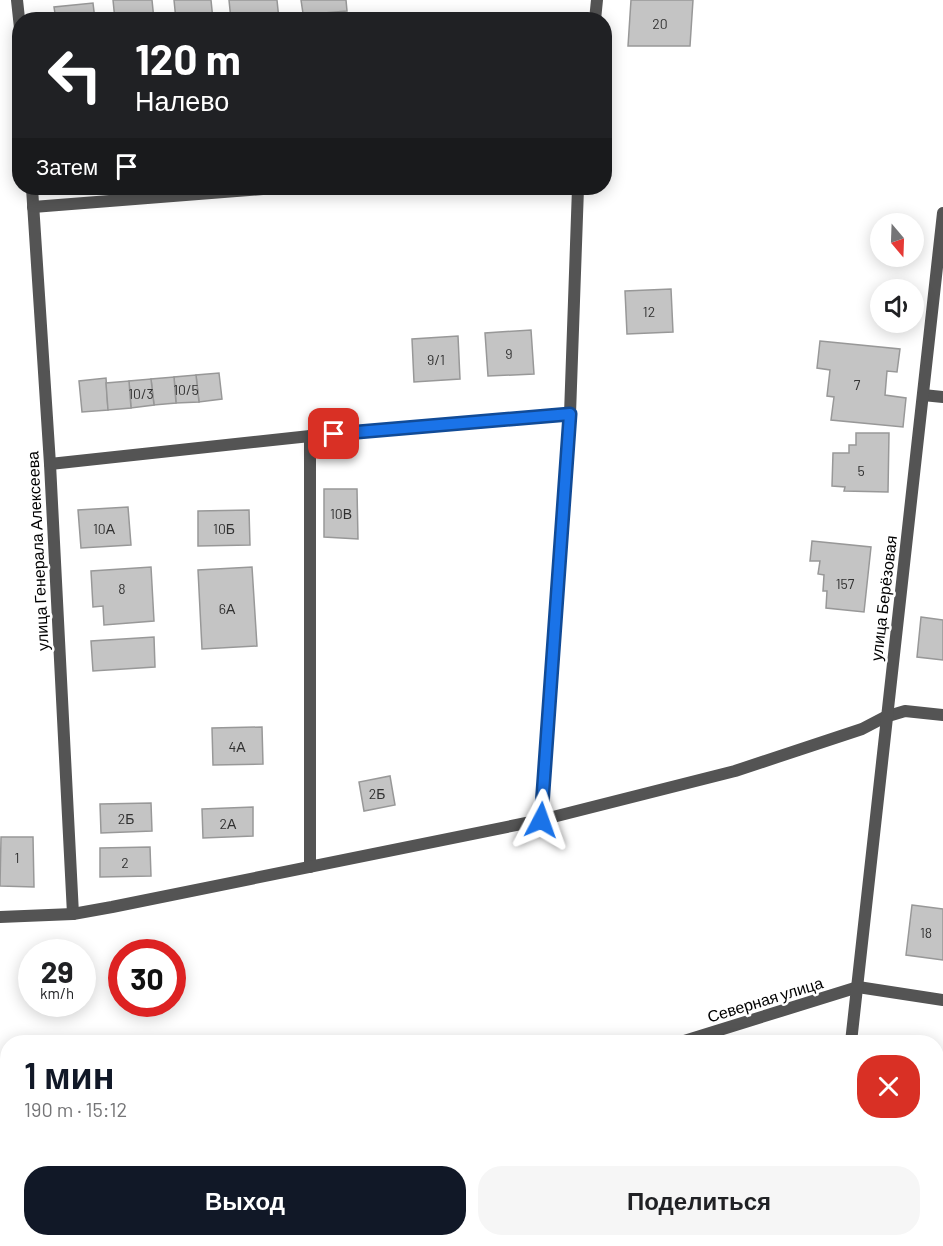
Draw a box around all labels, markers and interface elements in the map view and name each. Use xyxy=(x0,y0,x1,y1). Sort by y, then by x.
house number: 20 xyxy=(652,15,668,32)
text: 120 m xyxy=(135,33,241,83)
icon: left xyxy=(36,36,114,114)
text: Налево xyxy=(135,84,229,116)
icon: arrive xyxy=(110,150,143,183)
text: Затем xyxy=(36,153,98,179)
north arrow xyxy=(870,213,924,267)
map controls xyxy=(870,213,924,333)
button: sound xyxy=(870,279,924,333)
house number: 12 xyxy=(643,303,655,320)
house number: 9 xyxy=(505,345,513,362)
house number: 9/1 xyxy=(427,351,445,368)
house number: 7 xyxy=(854,376,861,393)
house number: 10/5 xyxy=(173,381,199,398)
house number: 10/3 xyxy=(128,385,154,402)
pin xyxy=(308,408,359,459)
icon: arrive xyxy=(317,417,350,450)
street label: улица Генерала Алексеева xyxy=(22,451,52,651)
house number: 5 xyxy=(857,462,865,479)
house number: 10В xyxy=(330,505,352,522)
house number: 10А xyxy=(93,520,116,537)
house number: 10Б xyxy=(213,520,235,537)
street label: улица Берёзовая xyxy=(866,534,900,662)
house number: 157 xyxy=(836,575,855,592)
house number: 8 xyxy=(118,580,126,597)
house number: 6А xyxy=(219,600,236,617)
house number: 4А xyxy=(228,738,246,755)
house number: 2Б xyxy=(369,785,385,802)
position arrow xyxy=(509,788,573,852)
house number: 2Б xyxy=(118,810,134,827)
house number: 2А xyxy=(220,815,237,832)
house number: 1 xyxy=(15,849,19,866)
house number: 2 xyxy=(121,854,129,871)
house number: 18 xyxy=(920,924,932,941)
speed limit sign: 30 xyxy=(108,939,186,1017)
text: 29 xyxy=(41,953,73,989)
street label: Северная улица xyxy=(705,972,825,1026)
text: km/h xyxy=(40,984,74,1002)
text: 1 мин xyxy=(24,1053,114,1096)
button: close xyxy=(857,1055,920,1118)
text: 190 m · 15:12 xyxy=(24,1097,127,1121)
button: Выход xyxy=(24,1166,466,1235)
button: Поделиться xyxy=(478,1166,920,1235)

